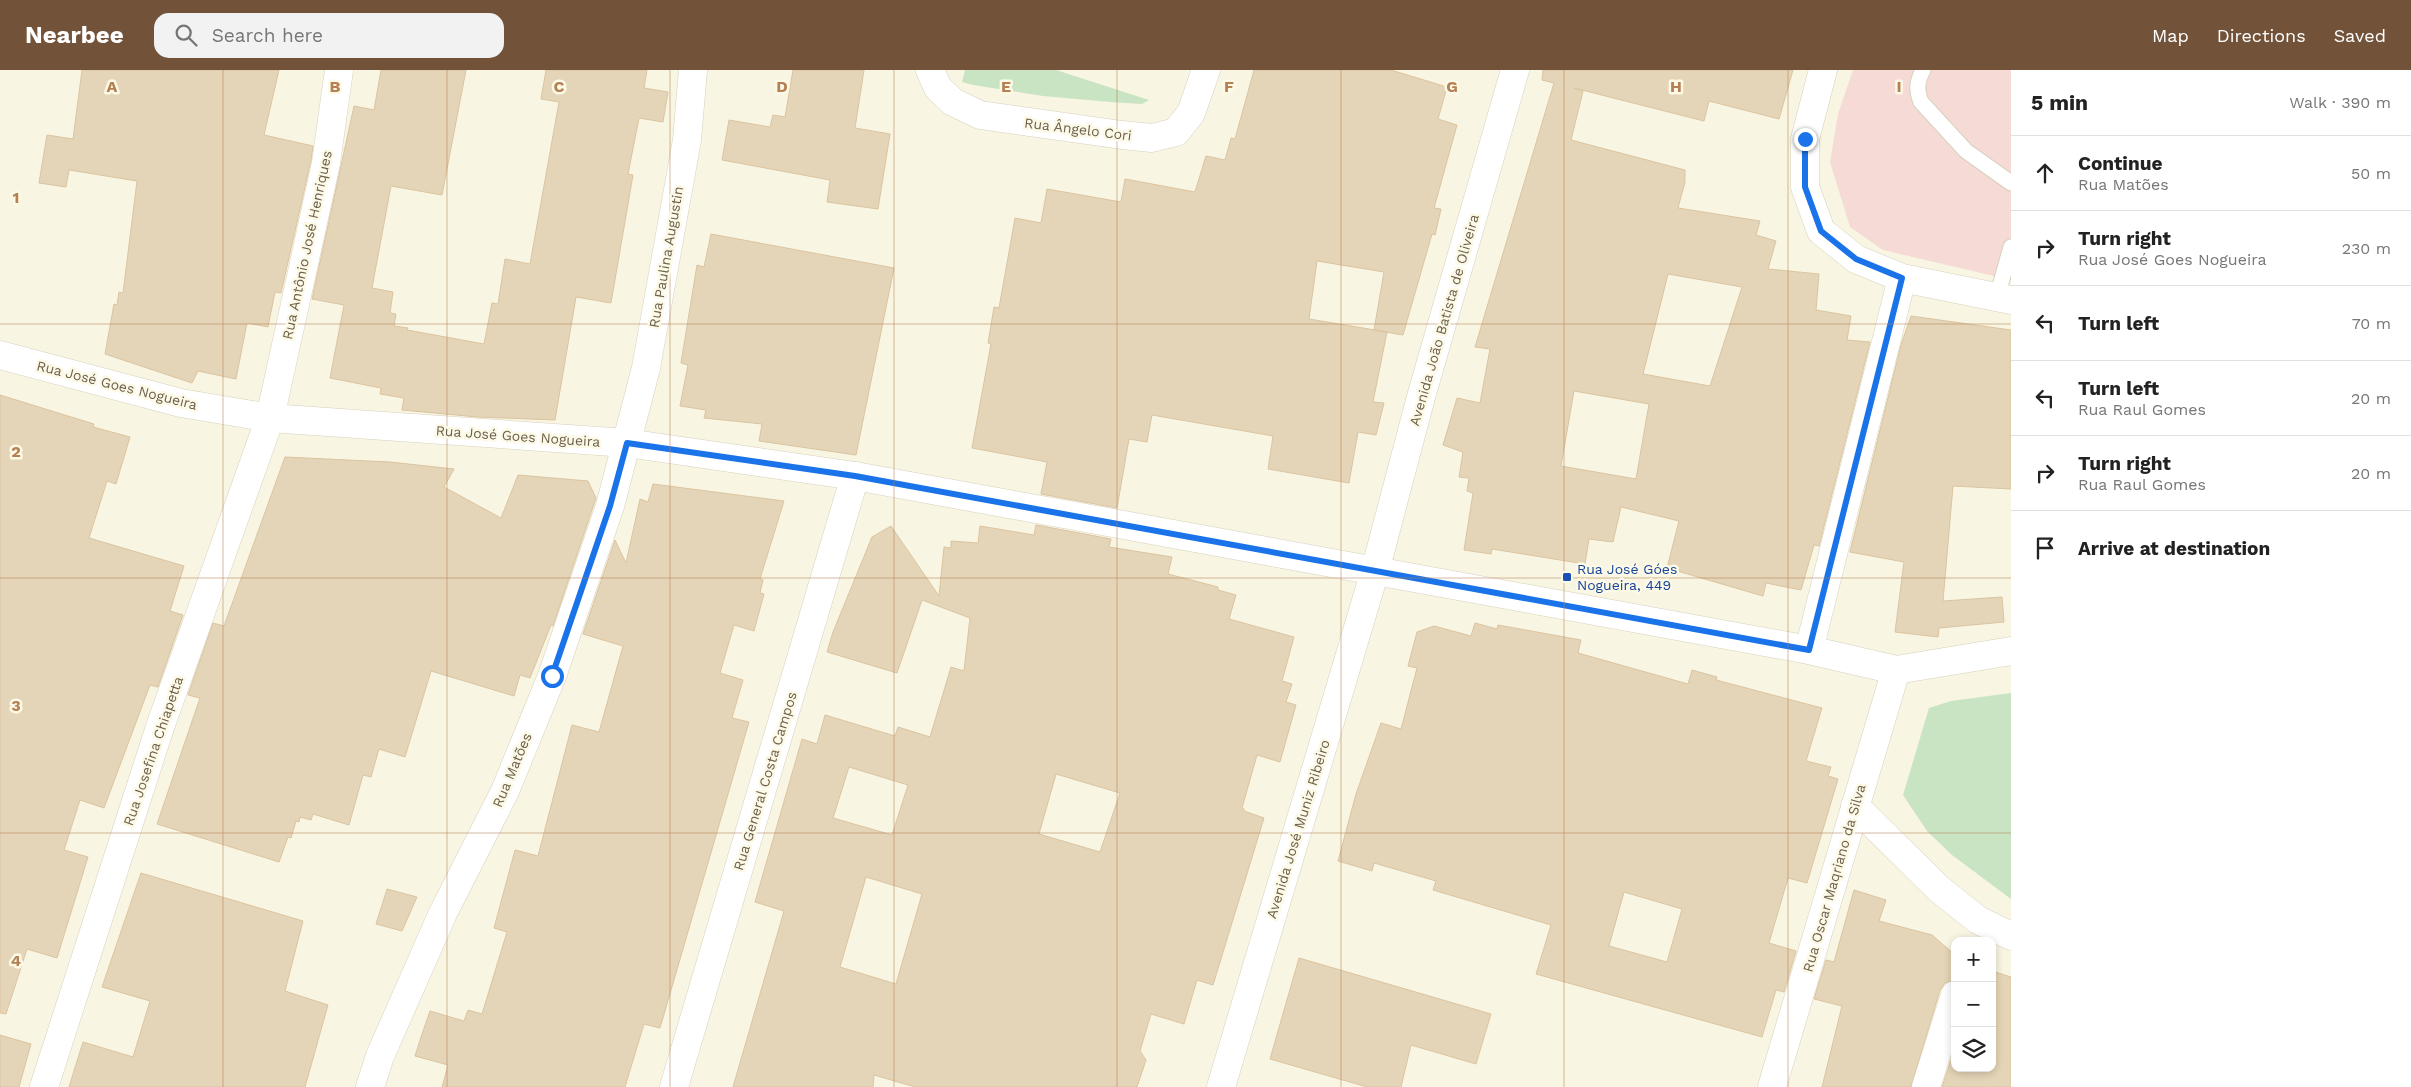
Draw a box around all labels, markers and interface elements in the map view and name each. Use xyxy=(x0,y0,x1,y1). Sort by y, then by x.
search box xyxy=(154,13,504,58)
text: Nearbee xyxy=(25,21,124,49)
icon: search xyxy=(172,21,200,49)
text: Search here xyxy=(212,24,323,47)
text: Map xyxy=(2152,25,2189,46)
text: Directions xyxy=(2217,25,2306,46)
text: Saved xyxy=(2334,25,2386,46)
text: A xyxy=(107,77,118,96)
text: B xyxy=(330,77,341,96)
text: C xyxy=(554,77,565,96)
text: D xyxy=(776,77,788,96)
text: E xyxy=(1001,77,1011,96)
text: F xyxy=(1224,77,1234,96)
text: G xyxy=(1446,77,1458,96)
text: H xyxy=(1670,77,1682,96)
text: I xyxy=(1896,77,1902,96)
text: 5 min xyxy=(2031,90,2088,115)
text: Walk · 390 m xyxy=(2289,93,2391,112)
street label: Rua Ângelo Cori xyxy=(1023,114,1133,144)
route end xyxy=(1794,128,1817,151)
street label: Rua Antônio José Henriques xyxy=(279,149,335,341)
text: Continue xyxy=(2078,152,2162,175)
icon: ahead xyxy=(2031,159,2059,187)
text: 50 m xyxy=(2351,164,2391,183)
text: Rua Matões xyxy=(2078,175,2169,194)
street label: Rua Paulina Augustin xyxy=(646,185,686,329)
text: 1 xyxy=(13,188,19,207)
street label: Avenida João Batista de Oliveira xyxy=(1406,212,1482,428)
text: Turn right xyxy=(2078,227,2171,250)
icon: right xyxy=(2031,234,2059,262)
text: 230 m xyxy=(2342,239,2391,258)
text: Rua José Goes Nogueira xyxy=(2078,250,2267,269)
icon: left xyxy=(2031,309,2059,337)
text: Turn left xyxy=(2078,312,2159,335)
text: 70 m xyxy=(2352,314,2391,333)
street label: Rua José Goes Nogueira xyxy=(35,357,199,413)
text: Turn left xyxy=(2078,377,2159,400)
icon: left xyxy=(2031,384,2059,412)
text: 20 m xyxy=(2351,389,2391,408)
text: Rua Raul Gomes xyxy=(2078,400,2206,419)
street label: Rua José Goes Nogueira xyxy=(435,422,601,450)
text: 2 xyxy=(11,442,21,461)
text: Turn right xyxy=(2078,452,2171,475)
icon: right xyxy=(2031,459,2059,487)
text: 20 m xyxy=(2351,464,2391,483)
text: Rua Raul Gomes xyxy=(2078,475,2206,494)
icon: arrive xyxy=(2031,534,2059,562)
text: Arrive at destination xyxy=(2078,537,2270,560)
place label: Rua José Góes Nogueira, 449 xyxy=(1577,561,1677,593)
marker: Rua José Góes Nogueira, 449 xyxy=(1561,571,1573,583)
route start xyxy=(541,665,564,688)
street label: Rua Josefina Chiapetta xyxy=(120,674,186,828)
street label: Rua General Costa Campos xyxy=(730,690,800,872)
text: 3 xyxy=(11,696,21,715)
street label: Rua Matões xyxy=(489,730,535,810)
street label: Avenida José Muniz Ribeiro xyxy=(1263,738,1333,920)
street label: Rua Oscar Maqriano da Silva xyxy=(1799,782,1869,974)
map controls xyxy=(1951,937,1996,1072)
button: + xyxy=(1951,937,1996,982)
text: 4 xyxy=(11,951,21,970)
button: − xyxy=(1951,982,1996,1027)
button: layers xyxy=(1951,1027,1996,1072)

